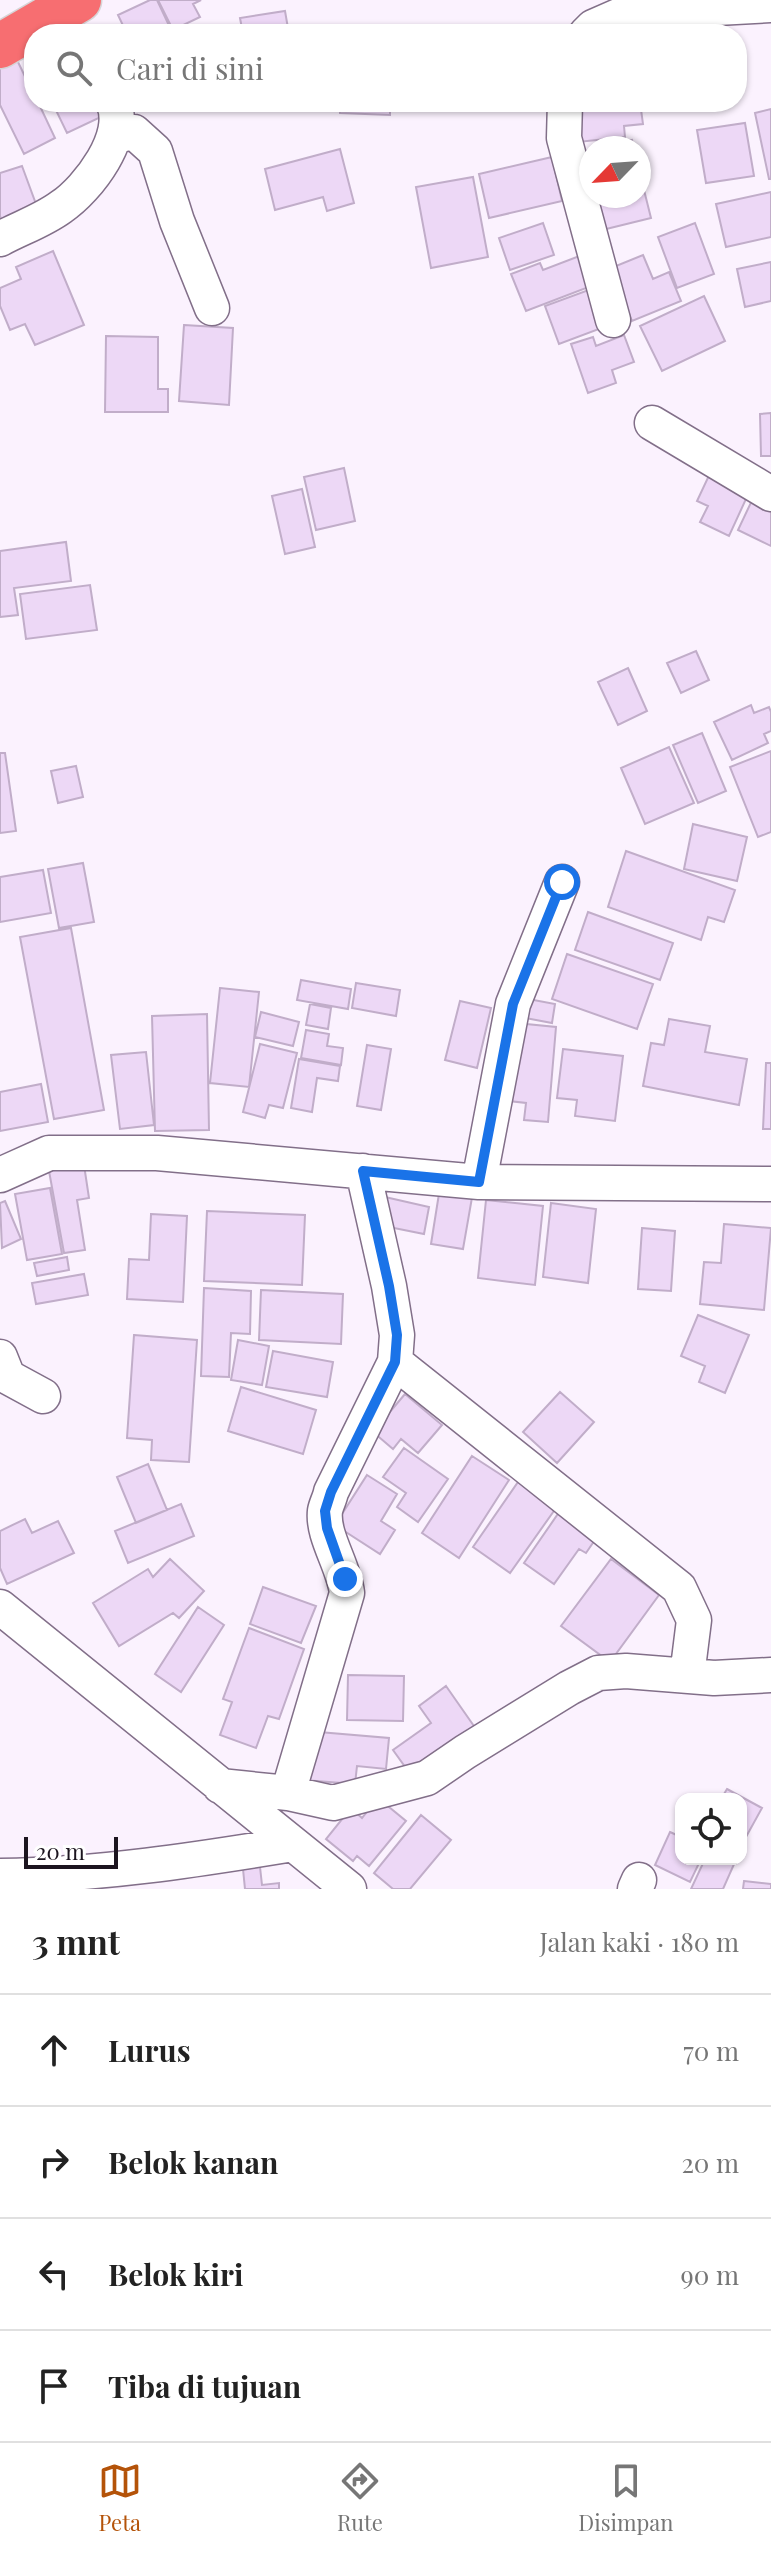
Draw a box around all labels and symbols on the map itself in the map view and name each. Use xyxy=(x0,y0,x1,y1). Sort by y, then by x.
north arrow xyxy=(579,136,651,208)
route start xyxy=(544,864,580,900)
route end xyxy=(327,1561,363,1597)
scale bar xyxy=(24,1833,118,1869)

